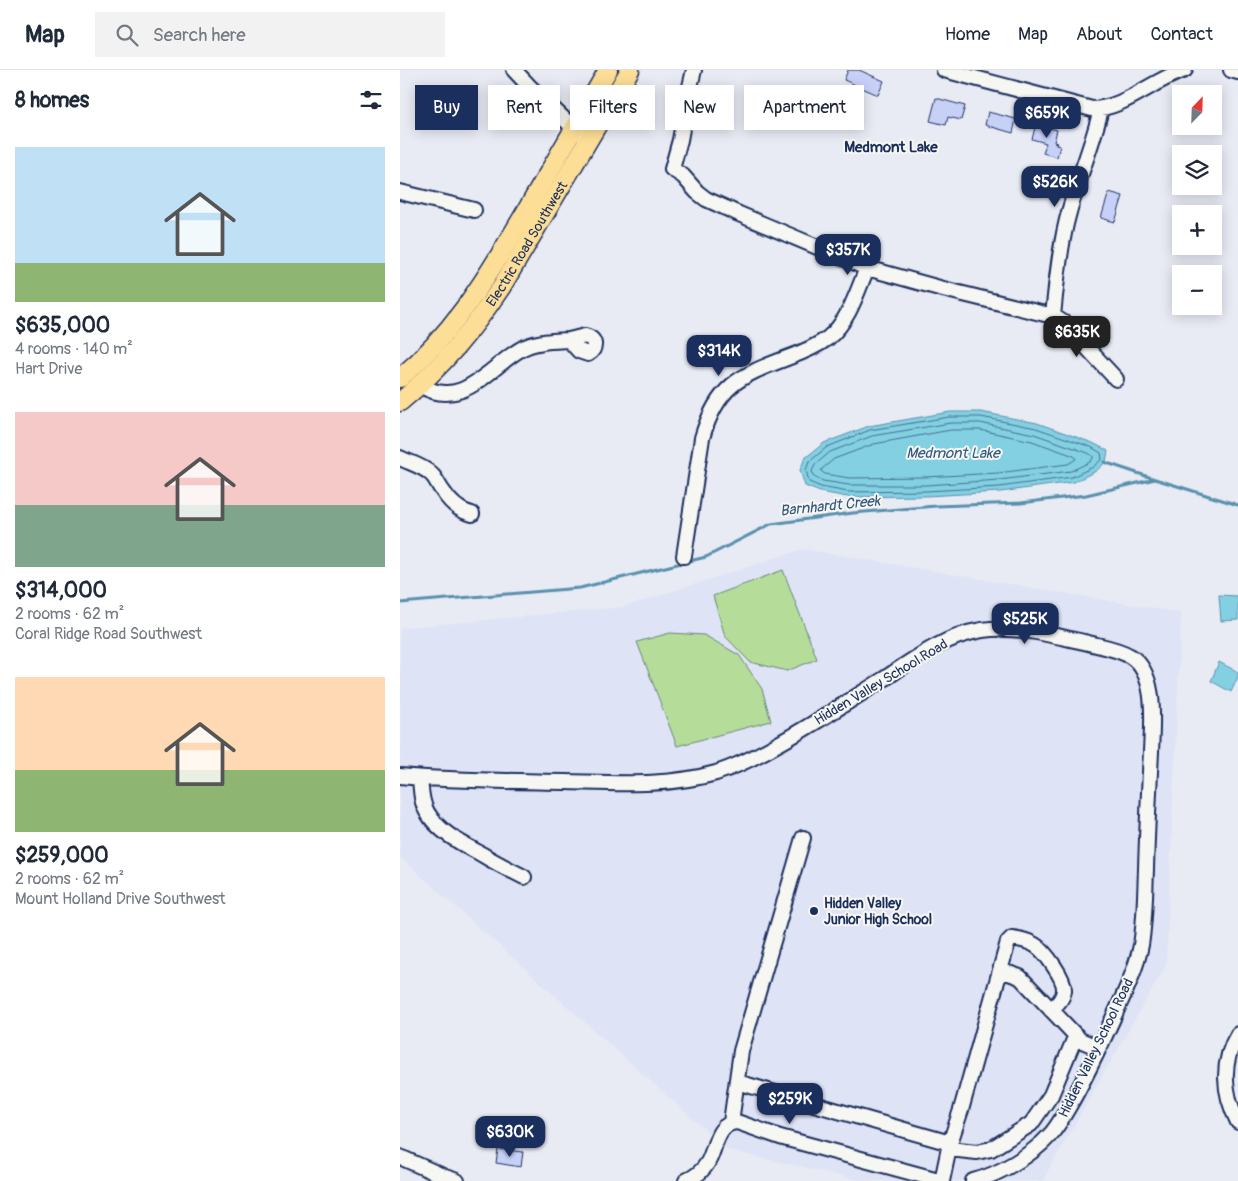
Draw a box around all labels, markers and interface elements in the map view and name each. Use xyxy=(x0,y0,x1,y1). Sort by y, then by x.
search box xyxy=(95,12,445,57)
text: Map xyxy=(25,20,65,49)
icon: search xyxy=(113,21,141,49)
text: Search here xyxy=(153,23,246,47)
text: Home xyxy=(945,23,990,46)
text: Map xyxy=(1018,23,1048,46)
text: About xyxy=(1076,23,1122,46)
text: Contact xyxy=(1150,23,1213,46)
chip: Buy xyxy=(415,85,478,130)
chip: Rent xyxy=(488,85,560,130)
chip: Filters xyxy=(570,85,655,130)
chip: New xyxy=(665,85,734,130)
chip: Apartment xyxy=(744,85,864,130)
north arrow xyxy=(1172,85,1222,135)
map controls xyxy=(1172,85,1222,315)
icon: filters xyxy=(357,86,385,114)
text: 8 homes xyxy=(15,87,89,114)
pin: $659K xyxy=(1012,97,1082,139)
text: $659K xyxy=(1025,103,1069,123)
district label: Medmont Lake xyxy=(844,138,938,157)
button: layers xyxy=(1172,145,1222,195)
pin: $526K xyxy=(1020,166,1090,208)
text: $526K xyxy=(1032,172,1078,192)
street label: Electric Road Southwest xyxy=(482,178,571,310)
icon: home xyxy=(155,179,245,269)
button: + xyxy=(1172,205,1222,255)
pin: $357K xyxy=(813,234,883,276)
text: $357K xyxy=(826,240,870,260)
button: − xyxy=(1172,265,1222,315)
text: $635,000 xyxy=(15,312,110,339)
pin: $635K xyxy=(1042,316,1112,358)
text: $635K xyxy=(1054,322,1100,342)
pin: $314K xyxy=(684,334,754,377)
text: 4 rooms · 140 m² xyxy=(15,339,133,359)
text: $314K xyxy=(698,341,740,361)
text: Hart Drive xyxy=(15,359,82,379)
icon: home xyxy=(155,444,245,534)
water label: Medmont Lake xyxy=(906,444,1001,463)
water label: Barnhardt Creek xyxy=(779,491,883,521)
text: $314,000 xyxy=(15,577,107,604)
pin: $525K xyxy=(990,602,1060,645)
text: 2 rooms · 62 m² xyxy=(15,604,124,624)
text: $525K xyxy=(1003,609,1047,629)
text: Coral Ridge Road Southwest xyxy=(15,624,202,644)
street label: Hidden Valley School Road xyxy=(811,635,951,729)
icon: home xyxy=(155,709,245,799)
text: $259,000 xyxy=(15,842,109,869)
text: 2 rooms · 62 m² xyxy=(15,869,124,889)
text: Mount Holland Drive Southwest xyxy=(15,889,225,909)
place label: Hidden Valley Junior High School xyxy=(824,895,932,928)
marker: Hidden Valley Junior High School xyxy=(808,905,820,917)
street label: Hidden Valley School Road xyxy=(1055,976,1137,1120)
pin: $259K xyxy=(755,1082,825,1125)
text: $259K xyxy=(768,1089,812,1109)
pin: $630K xyxy=(475,1116,545,1158)
text: $630K xyxy=(486,1122,534,1142)

